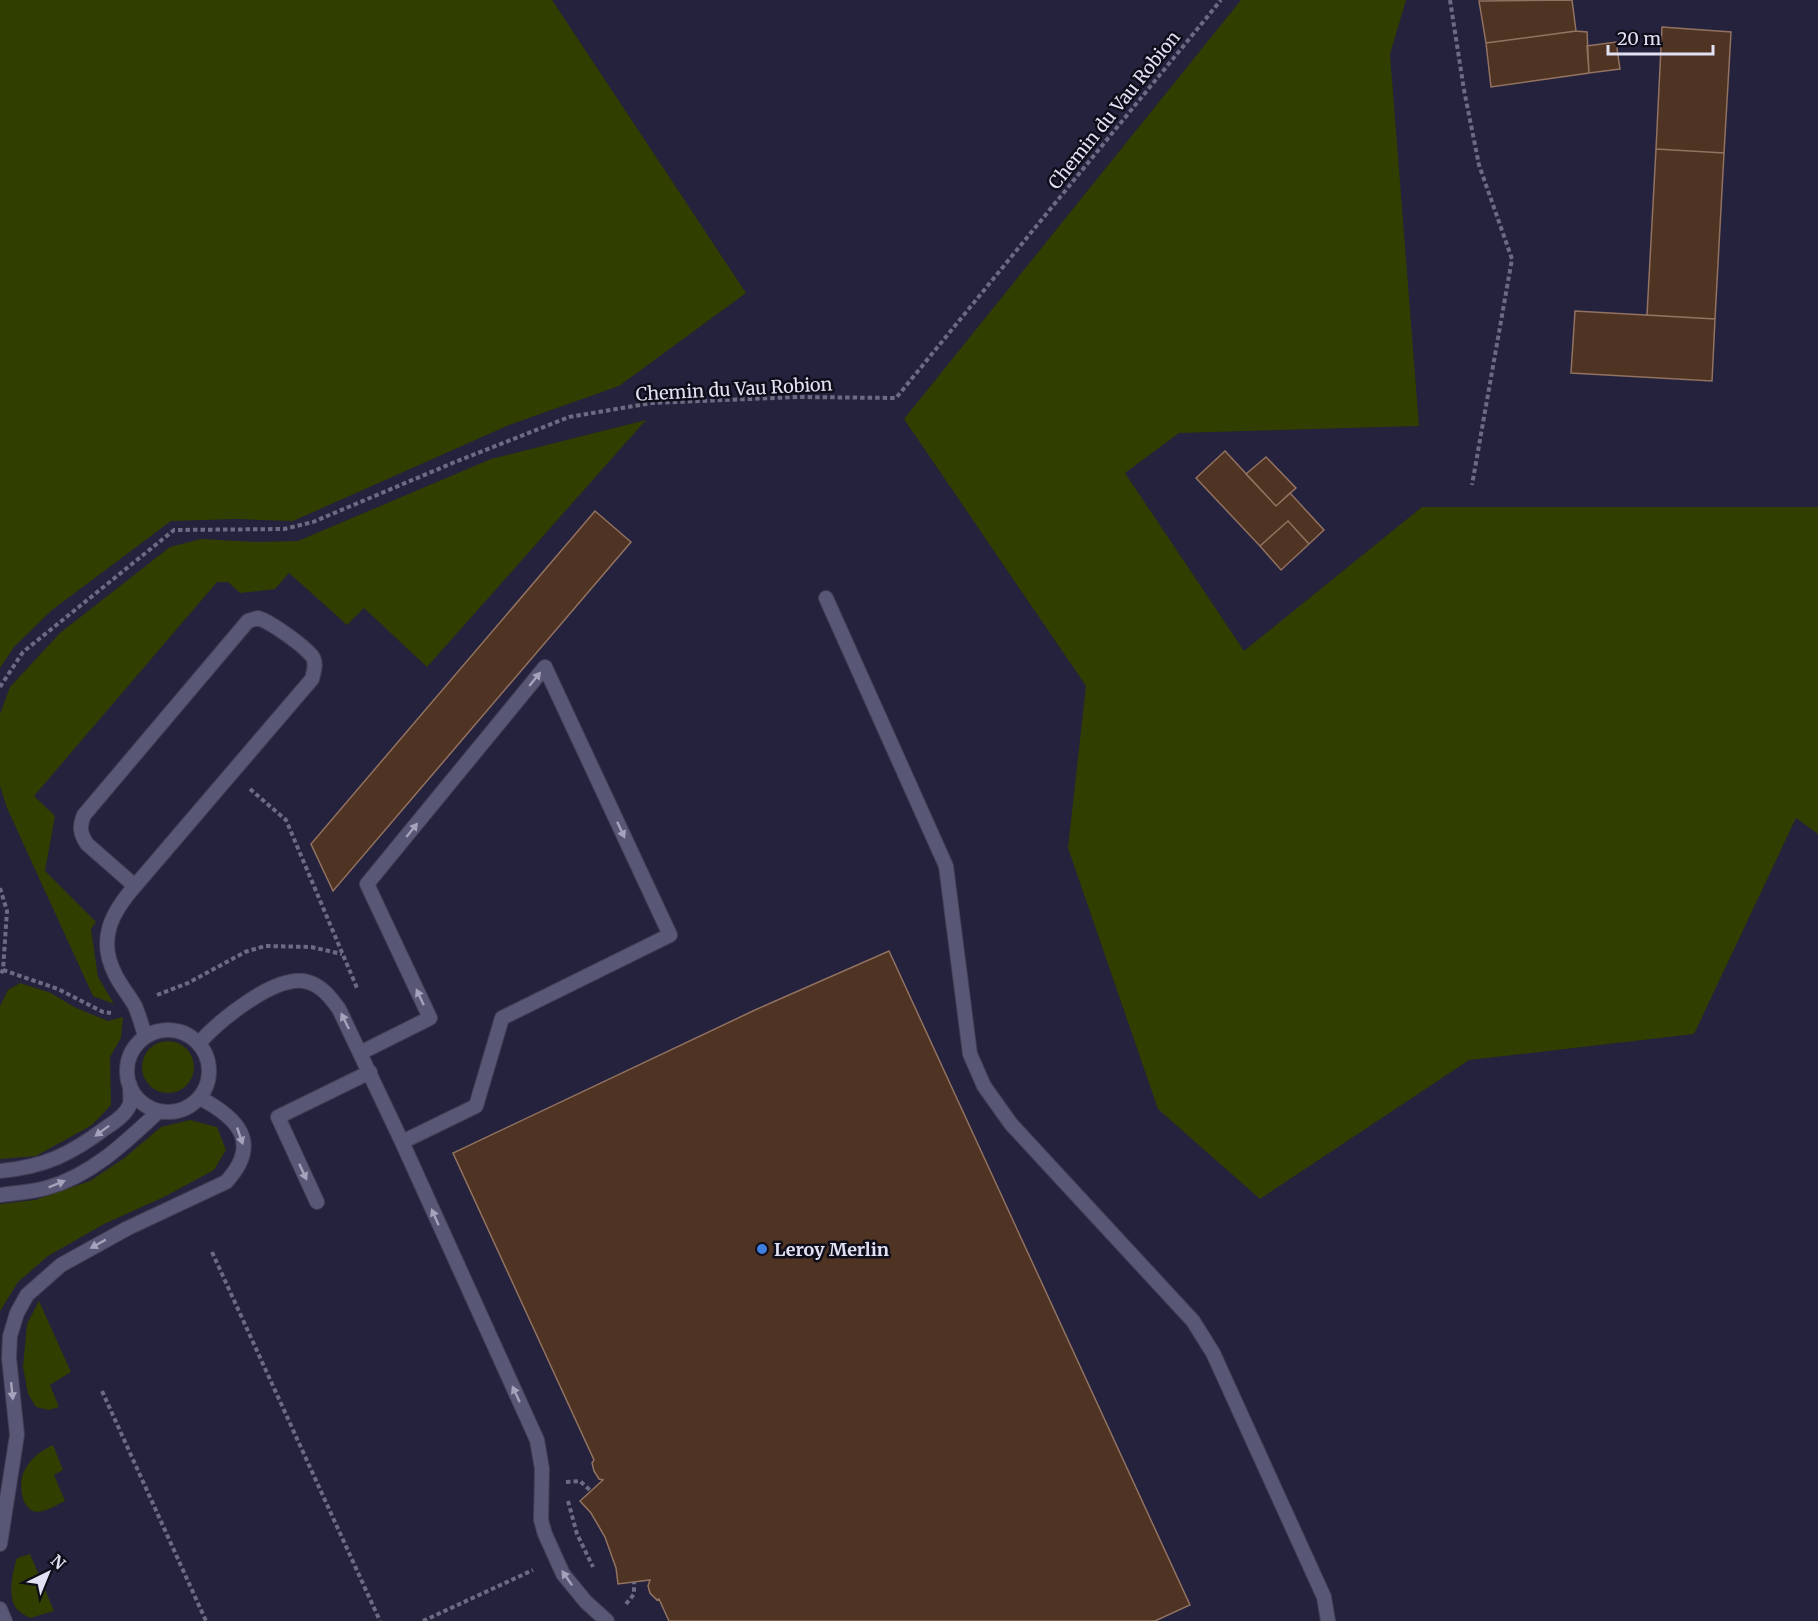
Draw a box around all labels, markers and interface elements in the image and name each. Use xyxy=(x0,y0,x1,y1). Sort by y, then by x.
scale bar xyxy=(1608,18,1713,56)
street label: Chemin du Vau Robion xyxy=(1043,26,1185,194)
text: 20 m xyxy=(1617,27,1661,50)
street label: Chemin du Vau Robion xyxy=(635,372,833,406)
one-way arrow xyxy=(528,672,541,687)
one-way arrow xyxy=(617,821,626,838)
one-way arrow xyxy=(405,822,418,838)
one-way arrow xyxy=(416,989,425,1006)
one-way arrow xyxy=(340,1012,349,1029)
one-way arrow xyxy=(94,1125,110,1137)
one-way arrow xyxy=(236,1127,246,1145)
one-way arrow xyxy=(299,1163,308,1180)
one-way arrow xyxy=(48,1178,66,1188)
one-way arrow xyxy=(430,1208,439,1226)
place label: Leroy Merlin xyxy=(774,1238,889,1261)
one-way arrow xyxy=(90,1239,107,1249)
marker: Leroy Merlin xyxy=(755,1242,769,1256)
one-way arrow xyxy=(7,1382,17,1401)
one-way arrow xyxy=(511,1385,521,1403)
north arrow xyxy=(18,1543,78,1603)
text: N xyxy=(47,1550,70,1574)
one-way arrow xyxy=(561,1571,573,1587)

